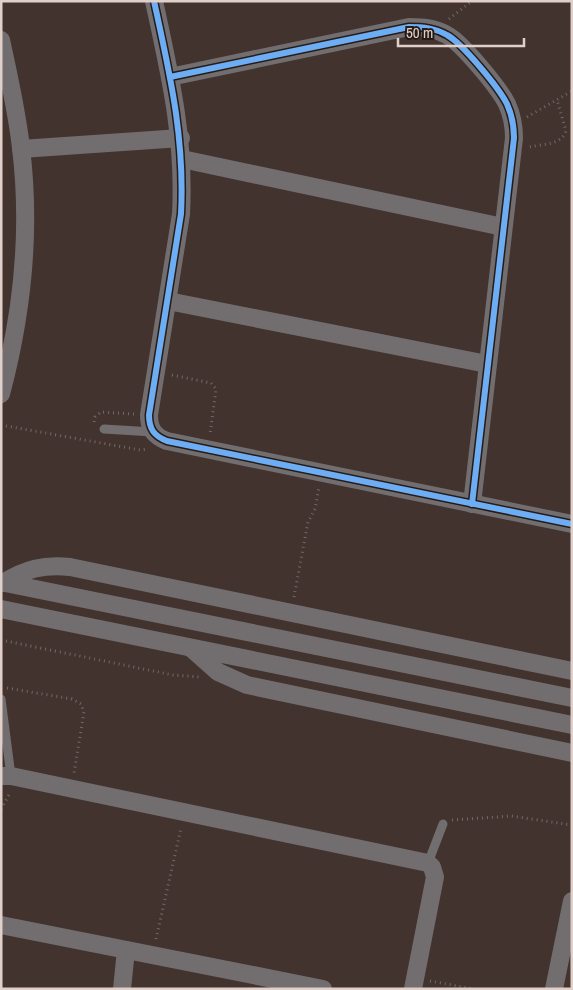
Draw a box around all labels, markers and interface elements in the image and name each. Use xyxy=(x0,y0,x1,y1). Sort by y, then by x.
scale bar xyxy=(398,15,524,47)
text: 50 m xyxy=(406,22,433,43)

